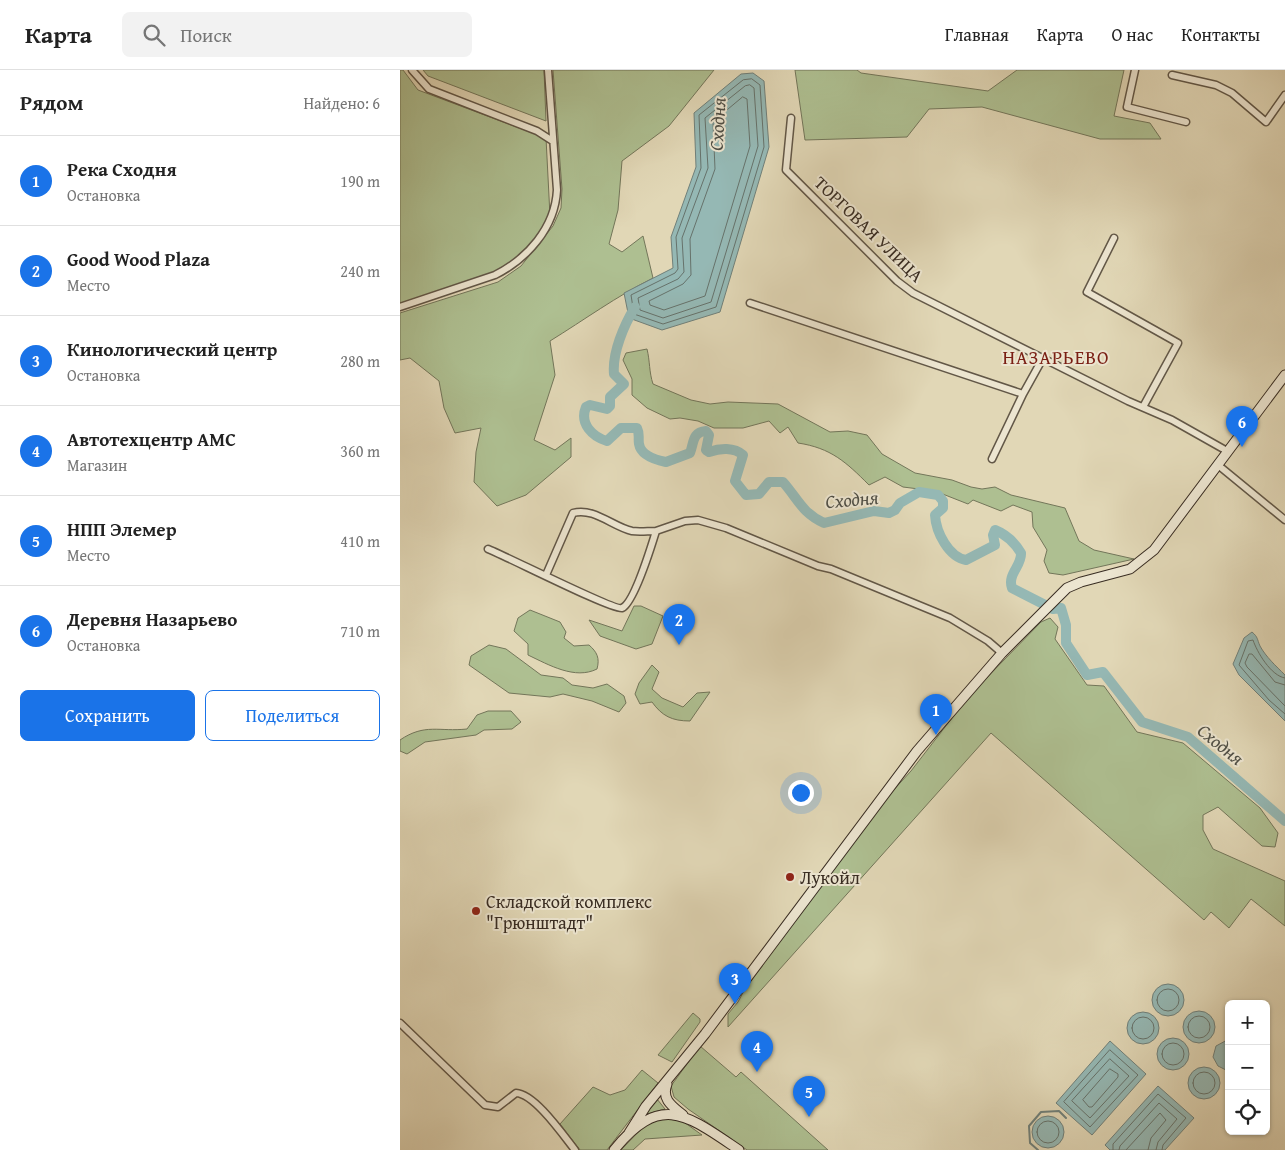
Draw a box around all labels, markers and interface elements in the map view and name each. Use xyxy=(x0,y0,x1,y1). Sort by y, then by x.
search box xyxy=(122,12,472,57)
text: Карта xyxy=(25,17,92,52)
icon: search xyxy=(140,21,168,49)
text: Поиск xyxy=(180,21,232,49)
text: Главная xyxy=(945,21,1009,48)
text: Карта xyxy=(1037,21,1083,48)
text: О нас xyxy=(1111,21,1153,48)
text: Контакты xyxy=(1181,21,1260,48)
text: Рядом xyxy=(20,87,83,118)
text: Найдено: 6 xyxy=(303,91,380,115)
water label: Сходня xyxy=(702,97,732,151)
text: Река Сходня xyxy=(67,155,177,183)
text: 1 xyxy=(32,169,40,193)
text: 190 m xyxy=(340,169,380,193)
street label: ТОРГОВАЯ УЛИЦА xyxy=(808,170,930,288)
text: Остановка xyxy=(67,183,140,207)
text: Good Wood Plaza xyxy=(67,245,210,273)
text: 2 xyxy=(32,259,40,283)
text: 240 m xyxy=(340,259,380,283)
text: Место xyxy=(67,273,110,297)
text: Кинологический центр xyxy=(67,335,277,363)
district label: НАЗАРЬЕВО xyxy=(1002,343,1110,371)
text: 3 xyxy=(32,349,40,373)
text: 280 m xyxy=(340,349,380,373)
text: Остановка xyxy=(67,363,140,387)
pin: 6 xyxy=(1226,406,1258,447)
text: Автотехцентр АМС xyxy=(67,425,236,453)
text: 4 xyxy=(32,439,40,463)
text: 360 m xyxy=(340,439,380,463)
text: Магазин xyxy=(67,453,127,477)
water label: Сходня xyxy=(824,483,880,515)
text: НПП Элемер xyxy=(67,515,176,543)
text: 5 xyxy=(32,529,40,553)
text: 410 m xyxy=(340,529,380,553)
text: Место xyxy=(67,543,110,567)
pin: 2 xyxy=(663,604,695,645)
text: Деревня Назарьево xyxy=(67,605,237,633)
text: 6 xyxy=(32,619,40,643)
text: 710 m xyxy=(340,619,380,643)
text: Остановка xyxy=(67,633,140,657)
button: Сохранить xyxy=(20,690,195,741)
button: Поделиться xyxy=(205,690,380,741)
pin: 1 xyxy=(920,694,952,735)
water label: Сходня xyxy=(1192,716,1250,772)
your location xyxy=(788,780,814,806)
place label: Лукойл xyxy=(800,864,860,891)
marker: Лукойл xyxy=(784,871,796,883)
place label: Складской комплекс "Грюнштадт" xyxy=(486,888,652,936)
marker: Складской комплекс "Грюнштадт" xyxy=(470,905,482,917)
pin: 3 xyxy=(719,963,751,1004)
map controls xyxy=(1225,1000,1270,1135)
button: + xyxy=(1225,1000,1270,1045)
pin: 4 xyxy=(741,1031,773,1072)
button: − xyxy=(1225,1045,1270,1090)
pin: 5 xyxy=(793,1076,825,1117)
button: locate xyxy=(1225,1090,1270,1135)

